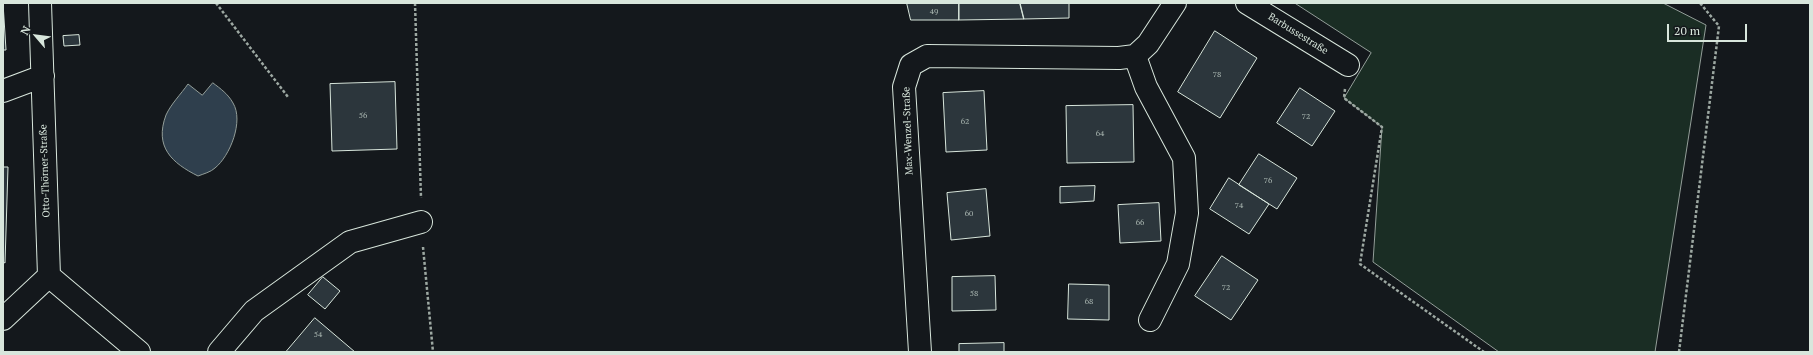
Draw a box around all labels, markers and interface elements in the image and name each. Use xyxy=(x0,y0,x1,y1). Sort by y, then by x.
house number: 49 xyxy=(930,7,938,17)
street label: Barbussestraße xyxy=(1266,11,1330,57)
north arrow xyxy=(16,16,56,56)
scale bar xyxy=(1669,16,1749,42)
text: N xyxy=(17,23,34,37)
text: 20 m xyxy=(1674,23,1700,38)
house number: 78 xyxy=(1213,70,1221,80)
street label: Max-Wenzel-Straße xyxy=(900,87,916,175)
house number: 56 xyxy=(359,111,367,121)
house number: 72 xyxy=(1302,112,1310,122)
house number: 62 xyxy=(961,117,969,127)
street label: Otto-Thörner-Straße xyxy=(37,124,53,218)
house number: 64 xyxy=(1096,129,1104,139)
house number: 76 xyxy=(1264,176,1272,186)
house number: 74 xyxy=(1235,201,1243,211)
house number: 60 xyxy=(965,209,973,219)
house number: 66 xyxy=(1136,218,1144,228)
house number: 72 xyxy=(1222,283,1230,293)
house number: 58 xyxy=(970,289,978,299)
house number: 68 xyxy=(1085,297,1093,307)
house number: 54 xyxy=(314,330,322,340)

